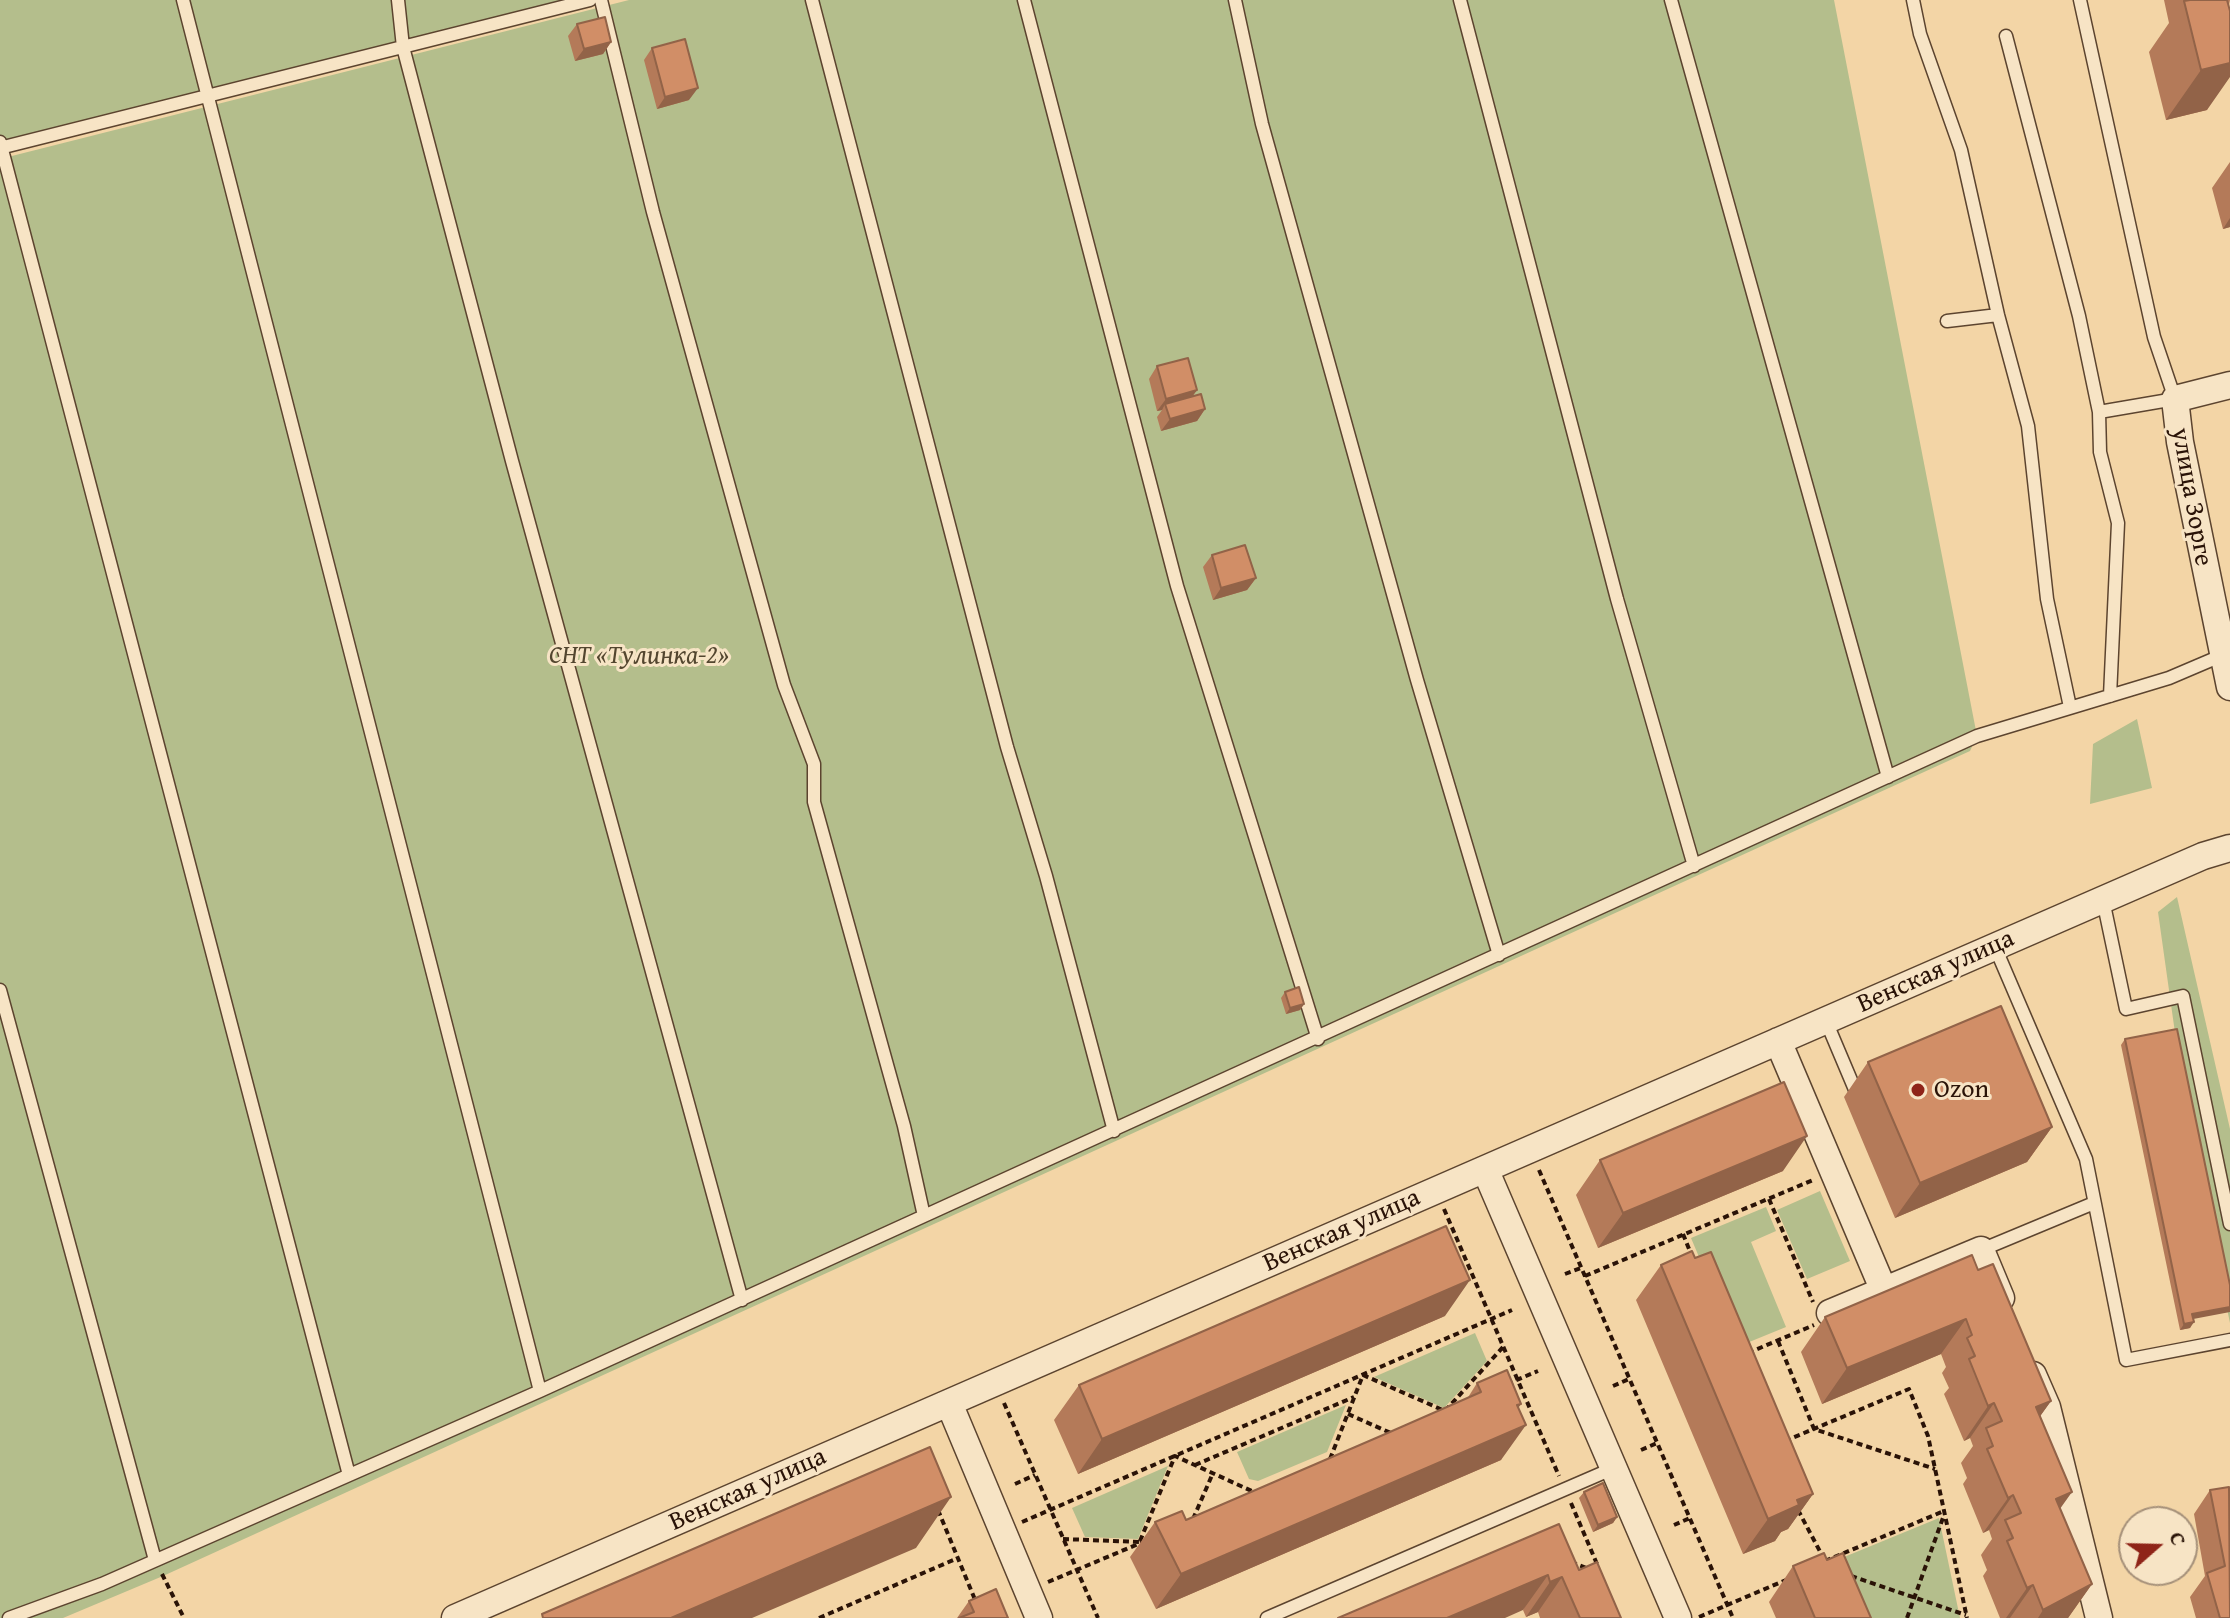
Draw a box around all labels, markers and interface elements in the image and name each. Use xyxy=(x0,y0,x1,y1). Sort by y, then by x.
street label: улица Зорге xyxy=(2163,425,2219,569)
park label: СНТ «Тулинка-2» xyxy=(549,640,729,672)
street label: Венская улица xyxy=(1853,923,2019,1021)
place label: Ozon xyxy=(1934,1074,1989,1106)
marker: Ozon xyxy=(1909,1081,1927,1099)
street label: Венская улица xyxy=(1259,1182,1425,1280)
street label: Венская улица xyxy=(665,1441,831,1539)
north arrow xyxy=(2118,1506,2198,1586)
text: С xyxy=(2162,1527,2196,1550)

